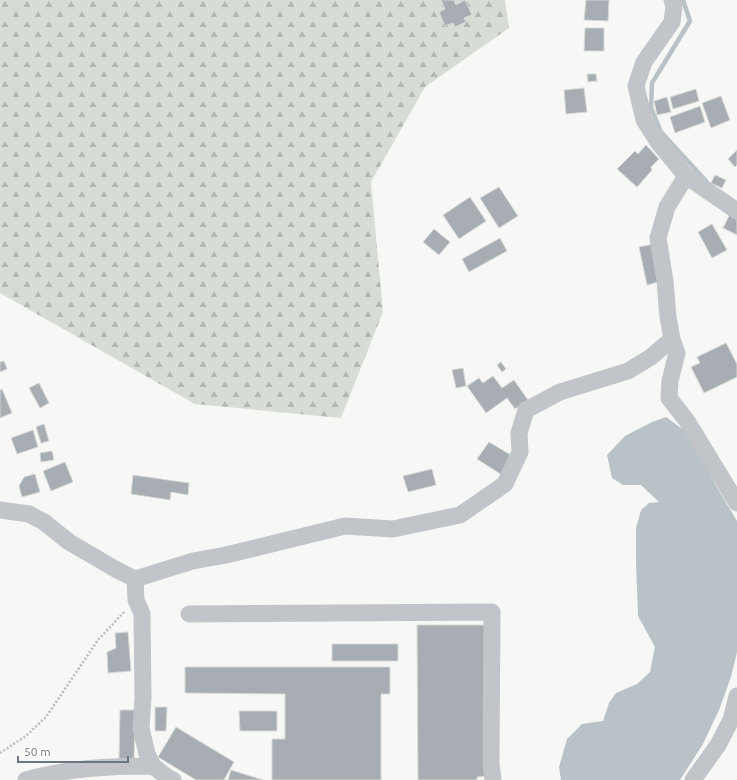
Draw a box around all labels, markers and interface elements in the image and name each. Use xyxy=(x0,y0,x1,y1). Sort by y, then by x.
scale bar xyxy=(18,738,128,764)
text: 50 m xyxy=(24,745,51,758)

